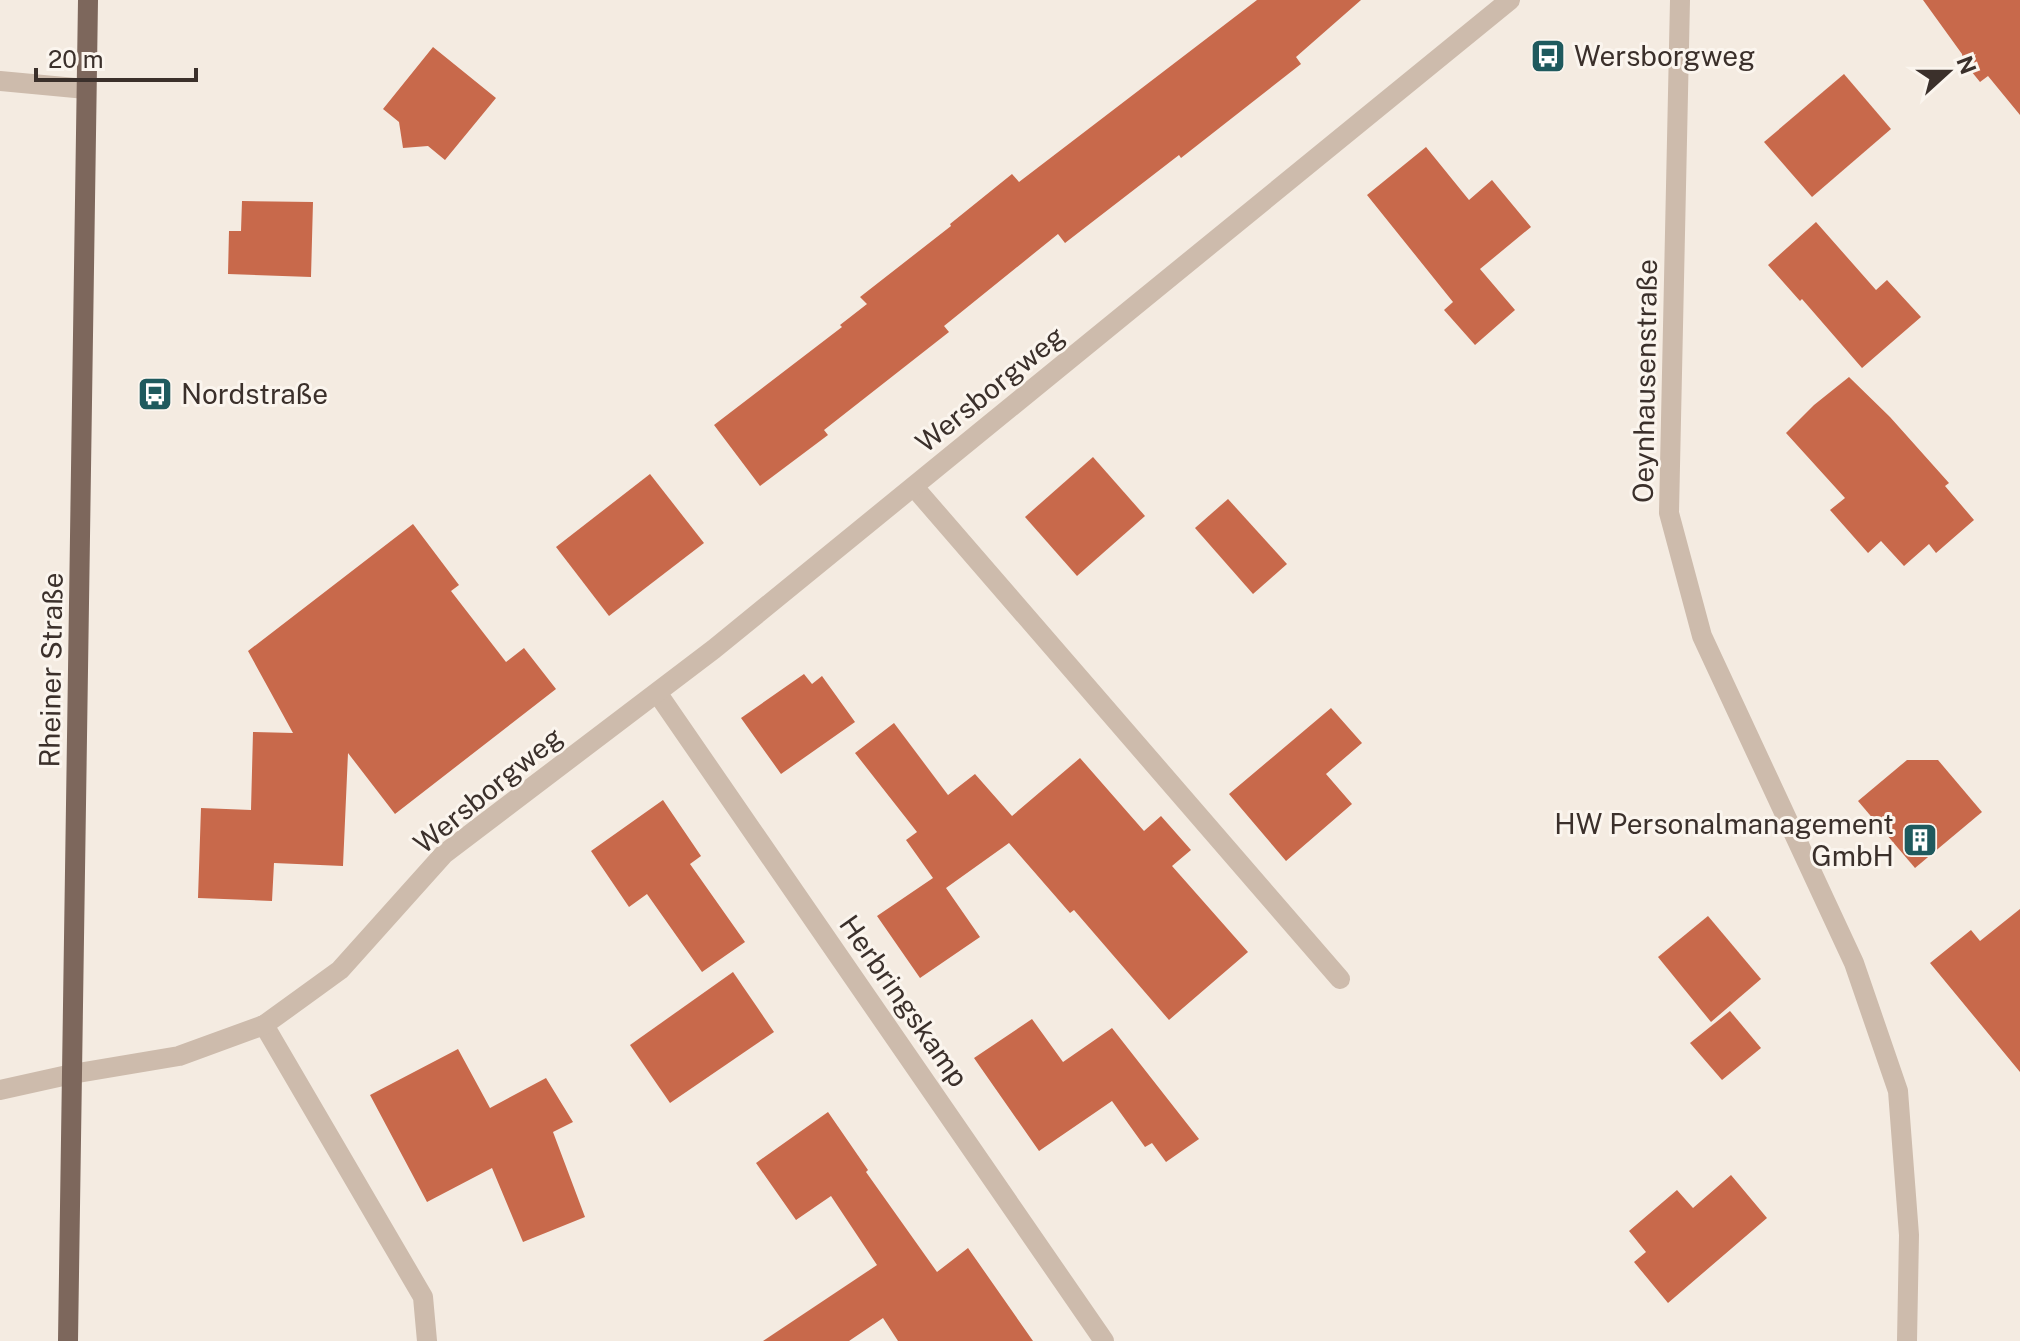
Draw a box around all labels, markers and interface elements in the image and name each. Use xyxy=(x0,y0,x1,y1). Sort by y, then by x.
scale bar xyxy=(36,32,196,82)
north arrow xyxy=(1908,32,1988,112)
bus stop icon: Wersborgweg xyxy=(1529,37,1567,75)
place label: Wersborgweg xyxy=(1574,39,1756,72)
text: 20 m xyxy=(48,45,104,73)
text: N xyxy=(1951,52,1982,78)
street label: Oeynhausenstraße xyxy=(1626,259,1663,503)
street label: Wersborgweg xyxy=(909,319,1071,459)
bus stop icon: Nordstraße xyxy=(136,375,174,413)
place label: Nordstraße xyxy=(181,377,328,410)
street label: Rheiner Straße xyxy=(32,572,69,768)
street label: Wersborgweg xyxy=(407,720,569,860)
place label: HW Personalmanagement GmbH xyxy=(1554,807,1894,872)
building icon: HW Personalmanagement GmbH xyxy=(1901,821,1939,859)
street label: Herbringskamp xyxy=(833,909,976,1093)

